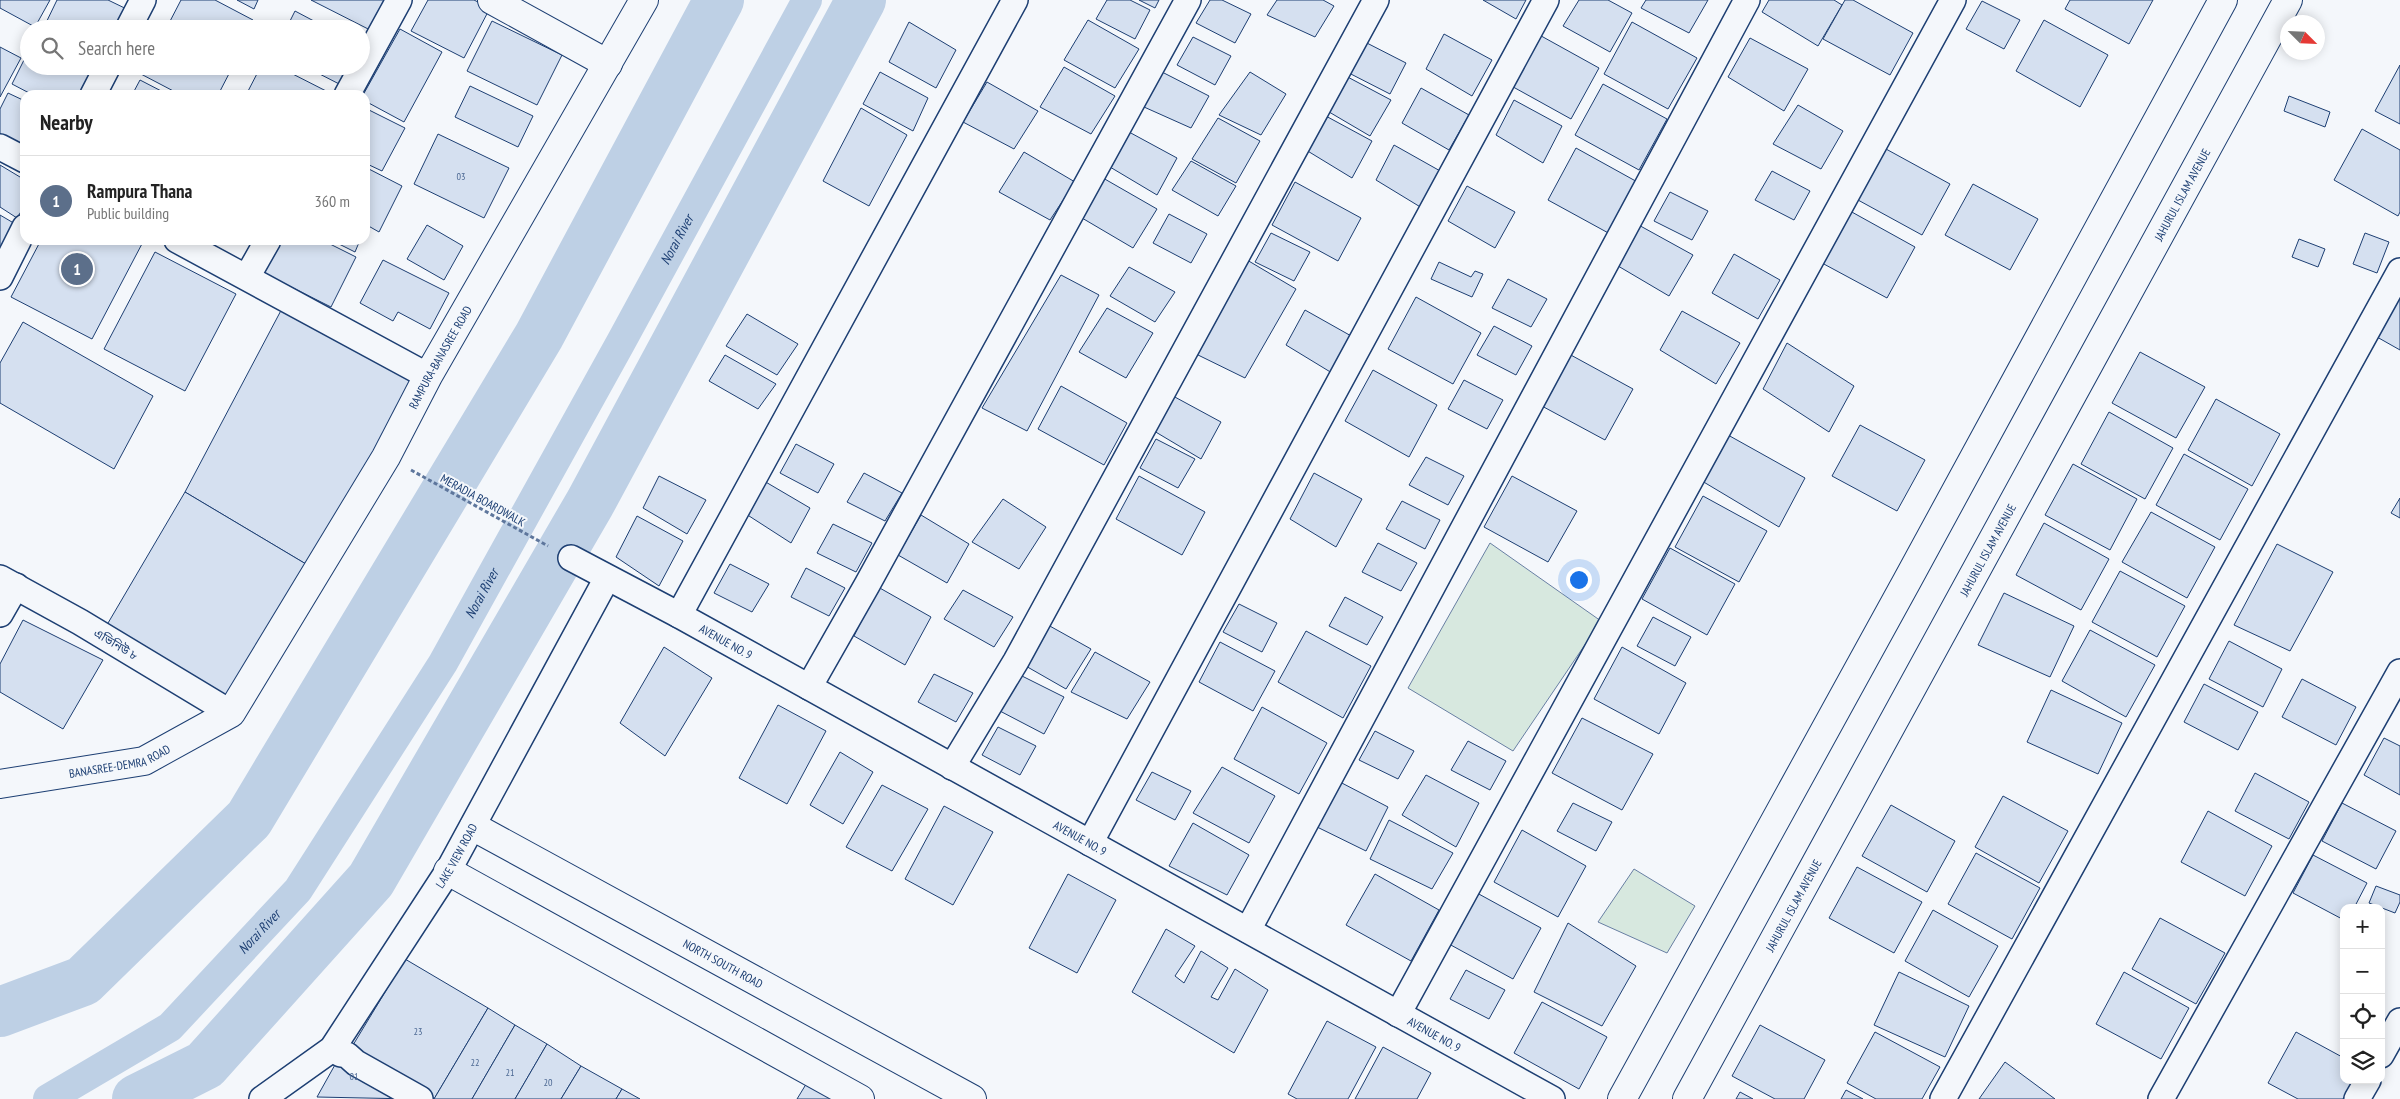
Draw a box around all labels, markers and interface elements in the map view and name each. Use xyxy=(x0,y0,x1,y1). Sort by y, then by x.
north arrow xyxy=(2280,15,2325,60)
search box xyxy=(20,20,370,75)
icon: search xyxy=(38,34,66,62)
text: Search here xyxy=(78,36,155,60)
text: Nearby xyxy=(40,109,93,136)
street label: JAHURUL ISLAM AVENUE xyxy=(2150,146,2213,244)
house number: 03 xyxy=(457,170,466,183)
text: Rampura Thana xyxy=(87,179,192,203)
text: 1 xyxy=(52,191,60,211)
text: 360 m xyxy=(315,191,350,211)
text: Public building xyxy=(87,203,169,223)
water label: Norai River xyxy=(656,210,698,268)
pin: 1 xyxy=(61,250,93,288)
street label: RAMPURA-BANASREE ROAD xyxy=(405,303,474,411)
street label: MERADIA BOARDWALK xyxy=(438,470,528,530)
street label: JAHURUL ISLAM AVENUE xyxy=(1956,501,2019,599)
water label: Norai River xyxy=(461,564,504,621)
your location xyxy=(1566,567,1592,593)
street label: AVENUE NO. 9 xyxy=(697,620,755,662)
street label: এভিনিউ ৮ xyxy=(91,625,141,663)
street label: BANASREE-DEMRA ROAD xyxy=(68,741,172,780)
street label: AVENUE NO. 9 xyxy=(1051,817,1110,858)
street label: LAKE VIEW ROAD xyxy=(432,820,480,890)
street label: JAHURUL ISLAM AVENUE xyxy=(1761,856,1824,955)
water label: Norai River xyxy=(234,904,285,958)
map controls xyxy=(2340,904,2385,1084)
button: + xyxy=(2340,904,2385,949)
street label: NORTH SOUTH ROAD xyxy=(681,935,766,991)
button: − xyxy=(2340,949,2385,994)
button: locate xyxy=(2340,994,2385,1039)
street label: AVENUE NO. 9 xyxy=(1405,1013,1464,1055)
house number: 23 xyxy=(414,1025,423,1038)
button: layers xyxy=(2340,1039,2385,1084)
house number: 22 xyxy=(471,1056,480,1069)
house number: 21 xyxy=(506,1066,515,1079)
house number: 01 xyxy=(350,1070,359,1083)
house number: 20 xyxy=(544,1076,553,1089)

